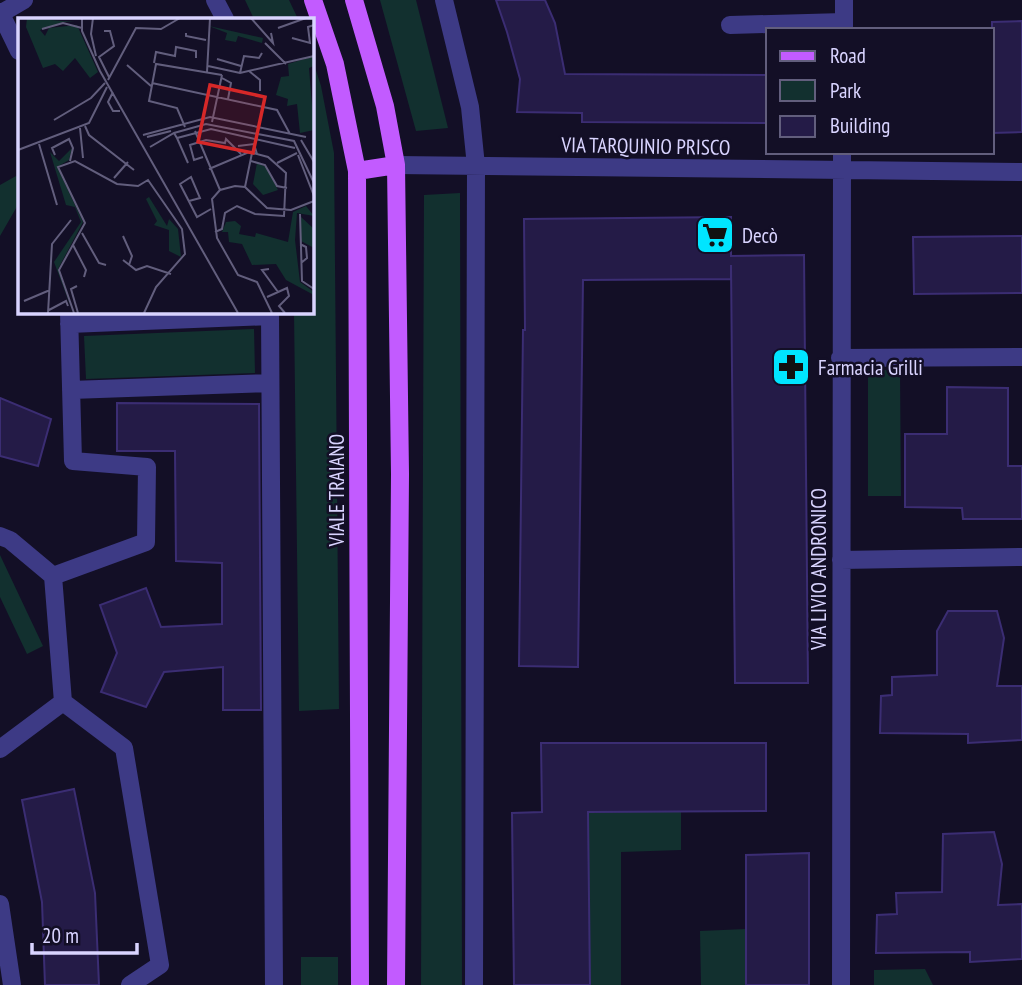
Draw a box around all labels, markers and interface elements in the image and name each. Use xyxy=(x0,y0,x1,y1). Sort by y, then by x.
inset map xyxy=(18,18,313,313)
legend xyxy=(766,28,994,154)
text: Road xyxy=(830,42,866,69)
text: Park xyxy=(830,77,861,104)
text: Building xyxy=(830,112,890,139)
street label: VIA TARQUINIO PRISCO xyxy=(560,131,731,161)
supermarket icon: Decò xyxy=(694,214,736,256)
place label: Decò xyxy=(742,222,778,249)
pharmacy icon: Farmacia Grilli xyxy=(770,346,812,388)
place label: Farmacia Grilli xyxy=(818,354,923,381)
street label: VIALE TRAIANO xyxy=(323,434,350,547)
street label: VIA LIVIO ANDRONICO xyxy=(805,488,832,651)
scale bar xyxy=(32,912,136,956)
text: 20 m xyxy=(42,922,79,949)

